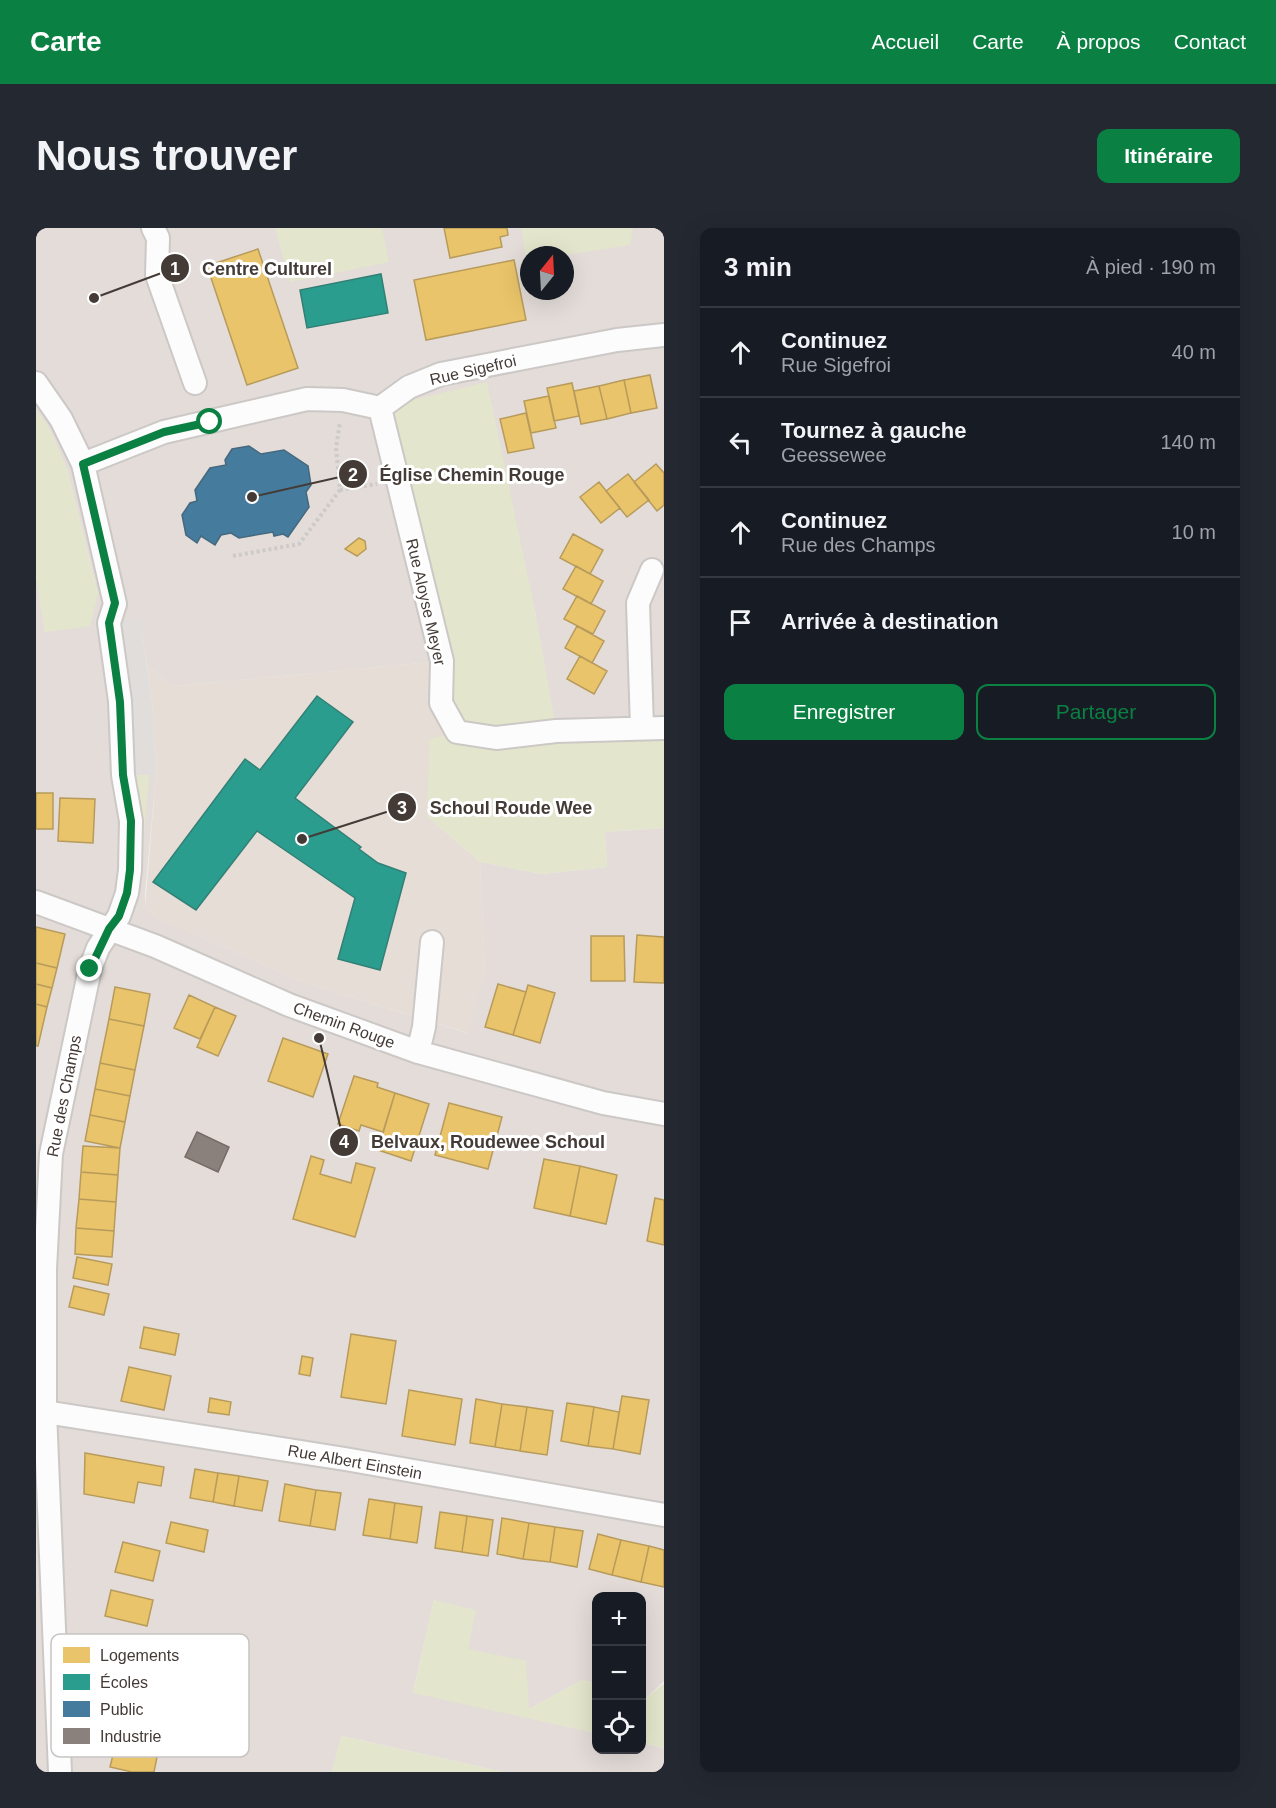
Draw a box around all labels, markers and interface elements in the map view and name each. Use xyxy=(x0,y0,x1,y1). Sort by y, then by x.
text: Carte xyxy=(30,26,102,57)
text: Accueil xyxy=(872,30,939,53)
text: Carte xyxy=(972,30,1024,53)
text: À propos xyxy=(1057,30,1141,53)
text: Contact xyxy=(1174,30,1246,53)
button: Itinéraire xyxy=(1097,129,1240,183)
text: Nous trouver xyxy=(36,132,297,179)
north arrow xyxy=(520,246,574,300)
callout: Centre Culturel xyxy=(160,250,344,286)
text: 3 min xyxy=(724,252,792,282)
text: À pied · 190 m xyxy=(1086,256,1216,278)
text: 1 xyxy=(170,259,180,279)
text: Centre Culturel xyxy=(202,259,332,279)
text: Continuez xyxy=(781,328,887,353)
icon: ahead xyxy=(724,336,757,369)
text: 40 m xyxy=(1172,341,1216,363)
street label: Rue Sigefroi xyxy=(428,352,518,388)
text: Rue Sigefroi xyxy=(781,354,891,376)
route start xyxy=(196,408,222,434)
text: Tournez à gauche xyxy=(781,418,966,443)
icon: left xyxy=(724,426,757,459)
text: 140 m xyxy=(1160,431,1216,453)
text: Geessewee xyxy=(781,444,887,466)
callout: Église Chemin Rouge xyxy=(338,456,577,492)
text: Église Chemin Rouge xyxy=(379,464,565,485)
text: 2 xyxy=(348,465,358,485)
text: Continuez xyxy=(781,508,887,533)
icon: ahead xyxy=(724,516,757,549)
text: 10 m xyxy=(1172,521,1216,543)
text: Rue des Champs xyxy=(781,534,936,556)
street label: Rue Aloyse Meyer xyxy=(403,537,449,668)
icon: arrive xyxy=(724,606,757,639)
text: Arrivée à destination xyxy=(781,609,999,634)
button: Enregistrer xyxy=(724,684,964,740)
button: Partager xyxy=(976,684,1216,740)
callout: Schoul Roude Wee xyxy=(387,789,604,825)
text: 3 xyxy=(397,798,407,818)
text: Schoul Roude Wee xyxy=(430,798,592,818)
route end xyxy=(76,955,102,981)
street label: Chemin Rouge xyxy=(291,999,397,1051)
street label: Rue des Champs xyxy=(44,1034,84,1158)
callout: Belvaux, Roudewee Schoul xyxy=(329,1124,617,1160)
text: 4 xyxy=(339,1132,349,1152)
text: Belvaux, Roudewee Schoul xyxy=(371,1132,605,1152)
street label: Rue Albert Einstein xyxy=(287,1442,423,1482)
map controls xyxy=(592,1592,646,1754)
button: + xyxy=(592,1592,646,1646)
legend xyxy=(51,1634,249,1757)
button: − xyxy=(592,1646,646,1700)
text: Logements xyxy=(100,1647,179,1664)
text: Écoles xyxy=(100,1673,148,1691)
button: locate xyxy=(592,1700,646,1754)
text: Public xyxy=(100,1701,144,1718)
text: Industrie xyxy=(100,1728,161,1745)

